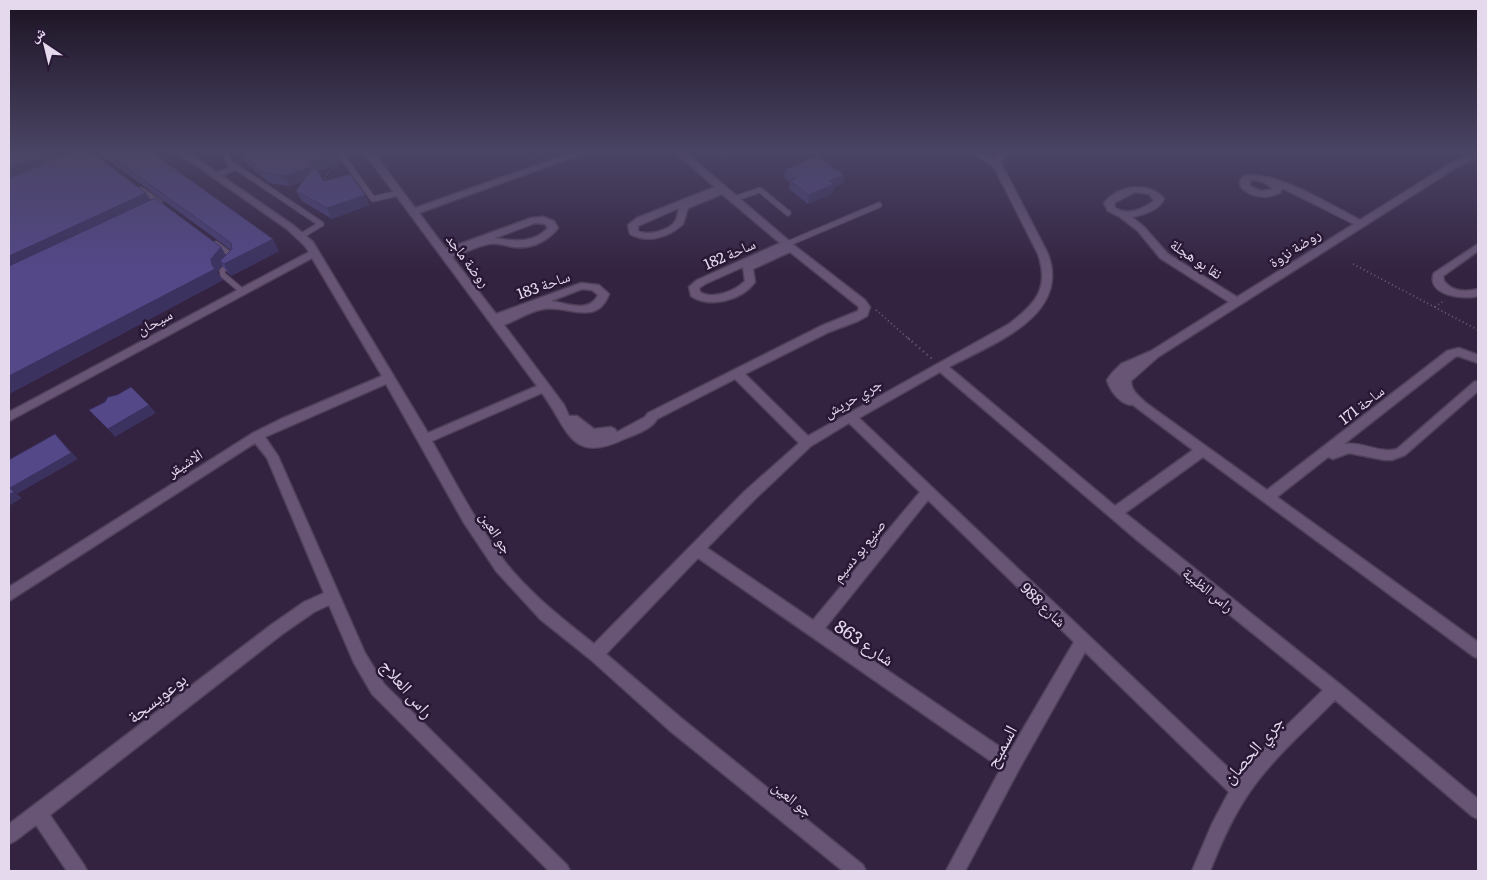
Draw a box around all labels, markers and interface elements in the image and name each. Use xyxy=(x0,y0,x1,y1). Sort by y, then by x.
north arrow xyxy=(20,20,70,70)
text: ش xyxy=(25,21,49,46)
street label: روضة نزوة xyxy=(1264,222,1325,272)
street label: روضة ماجد xyxy=(441,228,497,292)
street label: ساحة 182 xyxy=(699,231,759,275)
street label: نقا بو هجلة xyxy=(1166,232,1228,284)
street label: ساحة 183 xyxy=(513,264,573,304)
street label: سيحان xyxy=(132,302,176,340)
street label: جري حريش xyxy=(819,371,887,424)
street label: ساحة 171 xyxy=(1333,379,1389,429)
street label: الاشيقر xyxy=(161,442,206,483)
street label: جو العين xyxy=(475,506,520,558)
street label: صنيع بو دسيم xyxy=(825,514,891,586)
street label: راس الظبية xyxy=(1178,561,1240,617)
street label: شارع 988 xyxy=(1016,576,1072,632)
street label: شارع 863 xyxy=(830,612,900,672)
street label: راس العلاج xyxy=(375,652,442,724)
street label: بوعويسجة xyxy=(120,665,192,729)
street label: جري الحصان xyxy=(1215,709,1291,791)
street label: السميح xyxy=(977,719,1023,773)
street label: جو العين xyxy=(768,774,819,822)

